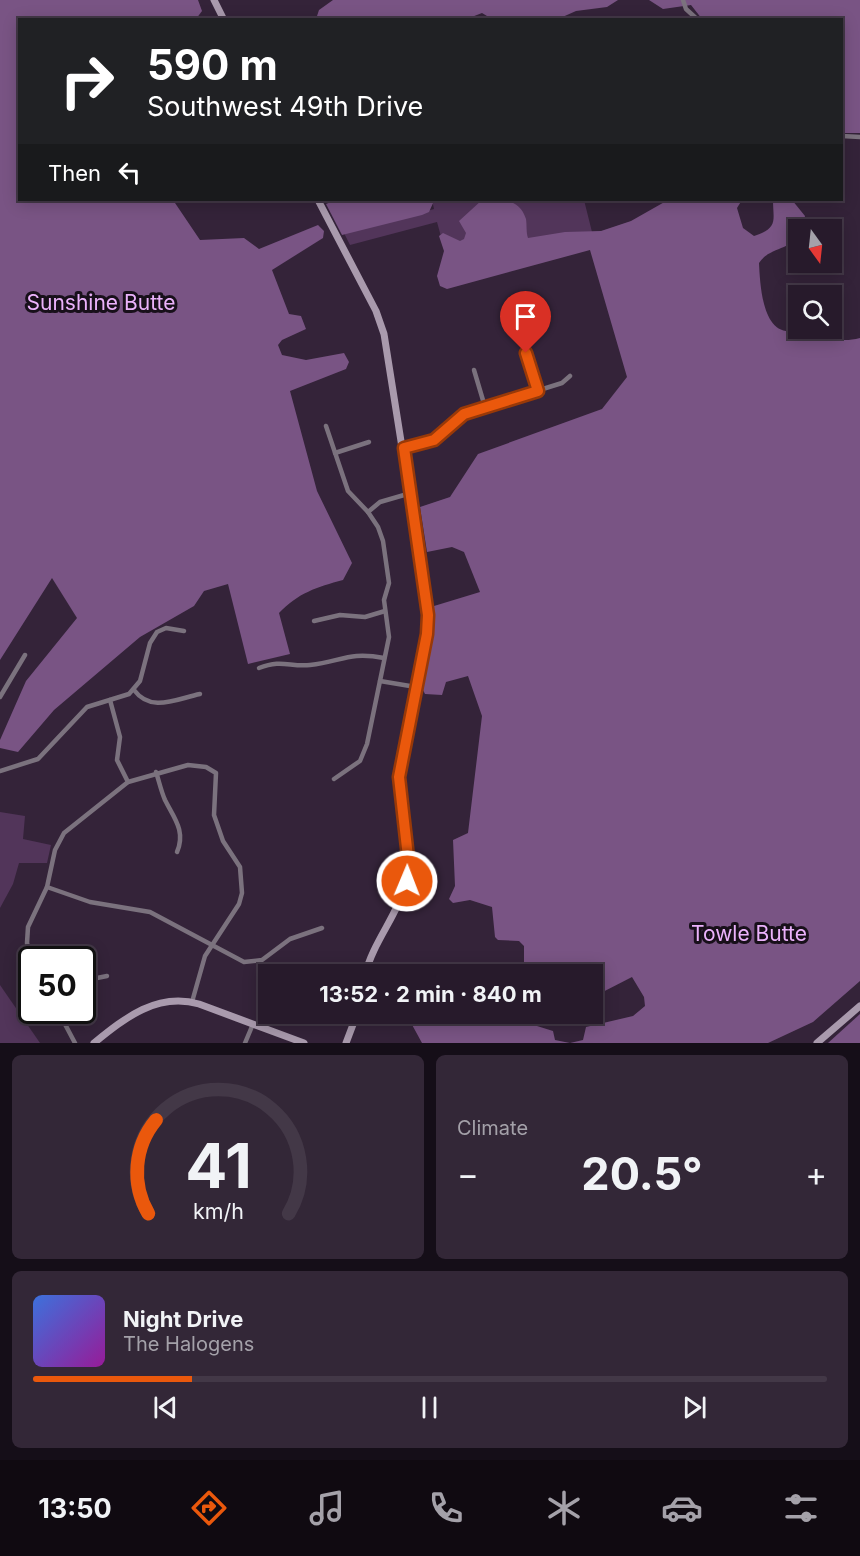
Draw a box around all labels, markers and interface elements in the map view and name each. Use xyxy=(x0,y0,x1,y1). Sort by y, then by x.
text: 590 m xyxy=(147,39,278,90)
icon: right xyxy=(48,42,126,120)
text: Southwest 49th Drive xyxy=(147,90,423,123)
icon: left xyxy=(113,156,146,189)
text: Then xyxy=(48,160,101,186)
north arrow xyxy=(788,219,842,273)
map controls xyxy=(788,219,842,339)
button: search xyxy=(788,285,842,339)
park label: Sunshine Butte xyxy=(27,290,175,315)
pin xyxy=(500,291,551,353)
icon: arrive xyxy=(509,300,542,333)
position arrow xyxy=(375,849,439,913)
park label: Towle Butte xyxy=(691,921,807,946)
speed limit sign: 50 xyxy=(18,946,96,1024)
text: 13:52 · 2 min · 840 m xyxy=(319,981,542,1007)
text: Climate xyxy=(457,1116,528,1140)
text: 41 xyxy=(185,1128,251,1203)
text: 20.5° xyxy=(581,1146,703,1201)
text: − xyxy=(457,1154,479,1194)
text: + xyxy=(805,1154,827,1194)
text: km/h xyxy=(193,1198,243,1224)
text: Night Drive xyxy=(123,1306,243,1332)
text: The Halogens xyxy=(123,1332,254,1356)
icon: previous xyxy=(149,1391,182,1424)
icon: pause xyxy=(413,1391,446,1424)
icon: next xyxy=(678,1391,711,1424)
icon: directions xyxy=(188,1487,230,1529)
icon: music xyxy=(306,1487,348,1529)
icon: phone xyxy=(425,1487,467,1529)
icon: climate xyxy=(543,1487,585,1529)
icon: car xyxy=(661,1487,703,1529)
icon: filters xyxy=(780,1487,822,1529)
text: 13:50 xyxy=(38,1492,112,1525)

